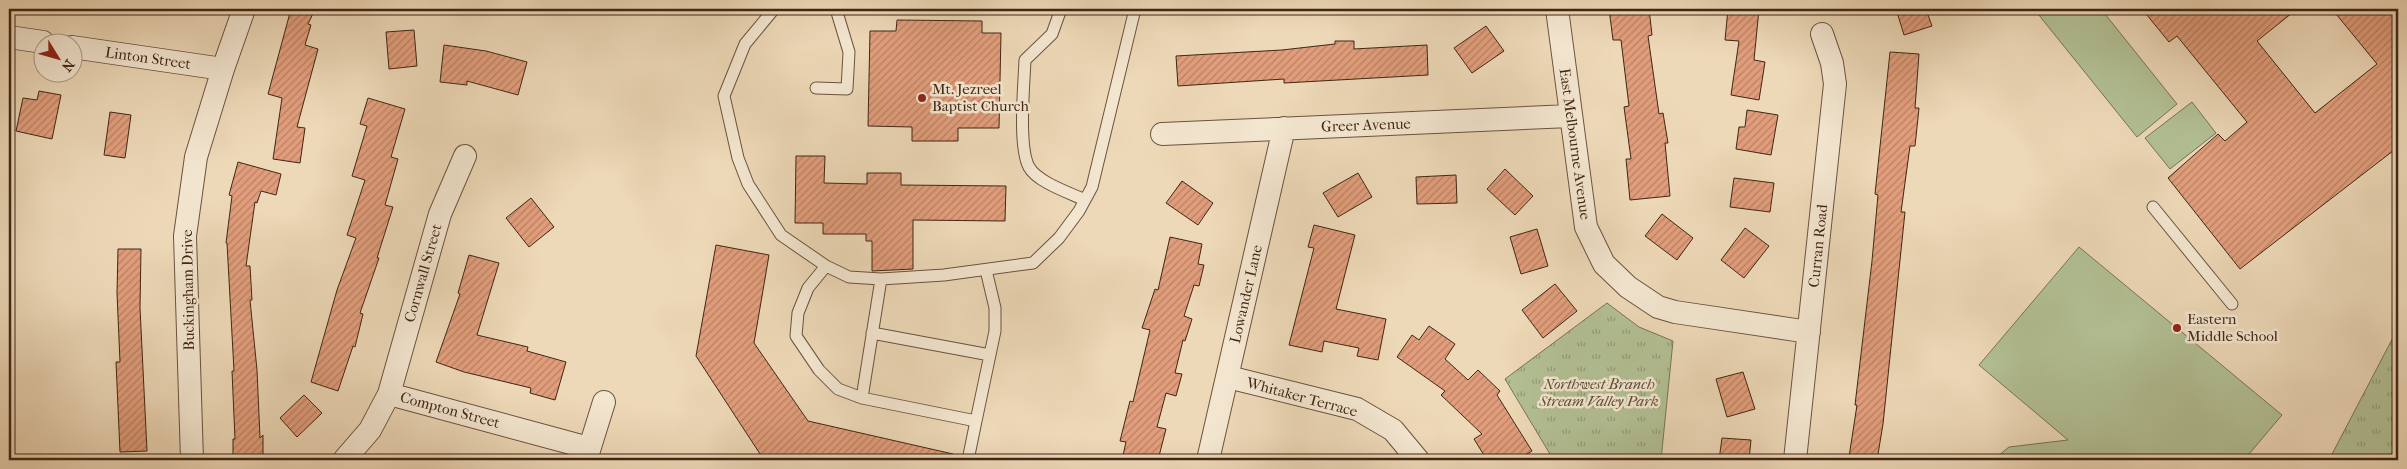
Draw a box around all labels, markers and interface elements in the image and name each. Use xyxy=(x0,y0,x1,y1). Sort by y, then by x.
north arrow xyxy=(32,32,82,82)
street label: Linton Street xyxy=(104,43,193,73)
text: N xyxy=(58,56,78,75)
street label: East Melbourne Avenue xyxy=(1555,67,1595,222)
place label: Mt. Jezreel Baptist Church xyxy=(932,80,1029,115)
marker: Mt. Jezreel Baptist Church xyxy=(916,92,928,104)
street label: Greer Avenue xyxy=(1321,114,1412,136)
street label: Curran Road xyxy=(1805,203,1831,289)
street label: Cornwall Street xyxy=(400,221,446,324)
street label: Buckingham Drive xyxy=(178,229,198,351)
street label: Lowander Lane xyxy=(1226,243,1266,345)
place label: Eastern Middle School xyxy=(2187,310,2278,345)
marker: Eastern Middle School xyxy=(2171,322,2183,334)
street label: Whitaker Terrace xyxy=(1244,373,1360,421)
park label: Northwest Branch Stream Valley Park xyxy=(1538,375,1659,410)
street label: Compton Street xyxy=(398,388,503,432)

